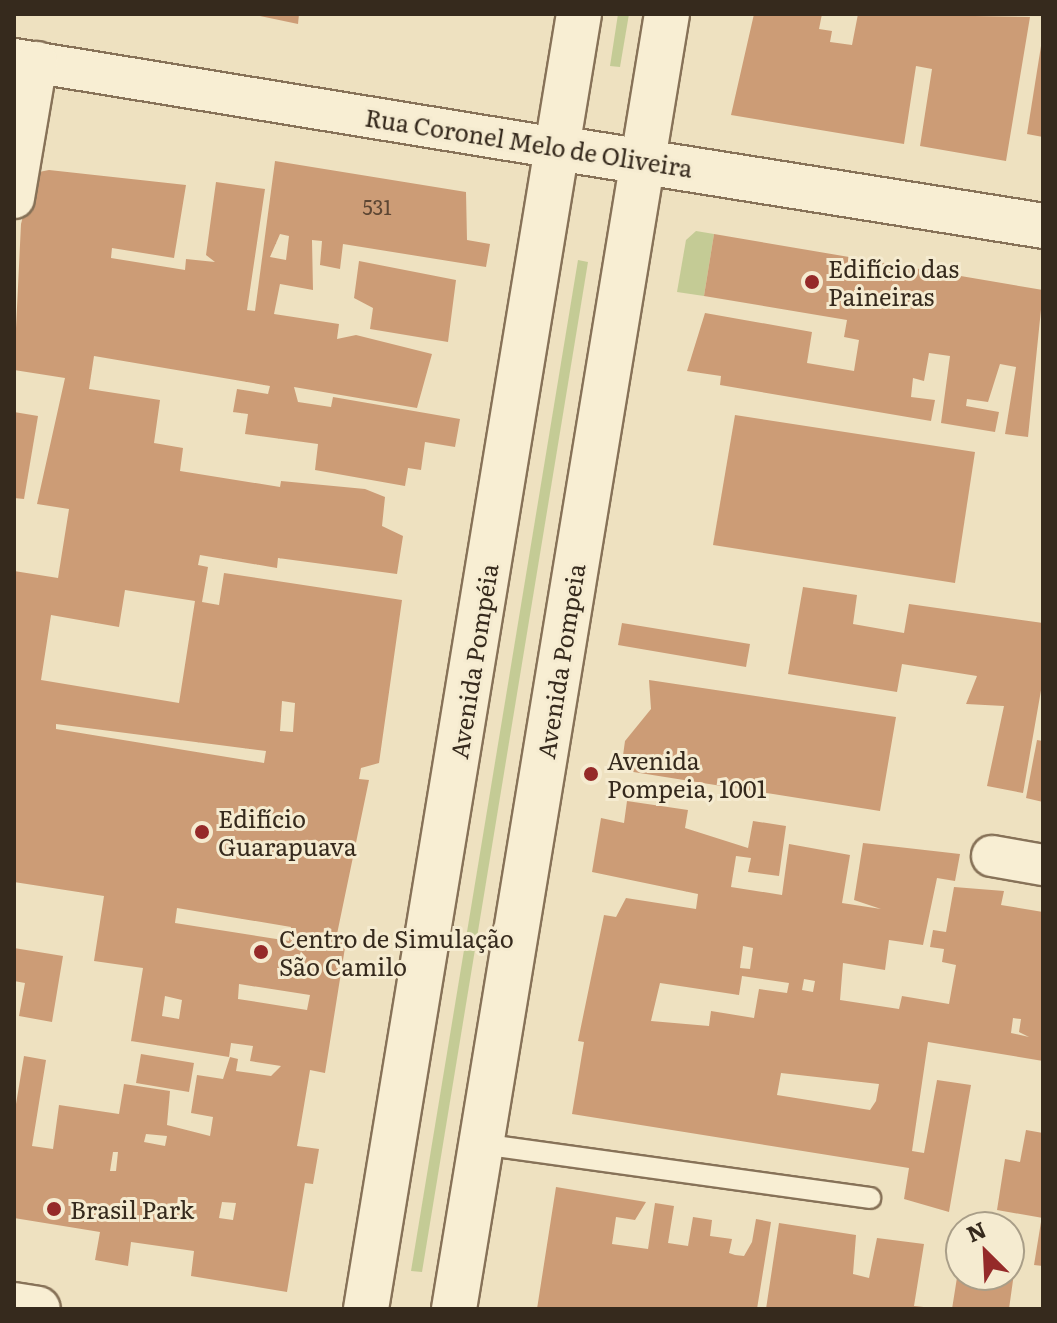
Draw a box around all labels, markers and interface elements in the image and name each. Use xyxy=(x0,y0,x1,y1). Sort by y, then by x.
street label: Rua Coronel Melo de Oliveira xyxy=(363,102,695,182)
house number: 531 xyxy=(362,194,392,218)
place label: Edifício das Paineiras xyxy=(828,254,959,310)
marker: Edifício das Paineiras xyxy=(803,273,821,291)
street label: Avenida Pompéia xyxy=(443,561,503,761)
street label: Avenida Pompeia xyxy=(530,561,590,761)
place label: Avenida Pompeia, 1001 xyxy=(607,746,766,802)
marker: Avenida Pompeia, 1001 xyxy=(582,765,600,783)
place label: Edifício Guarapuava xyxy=(218,804,357,860)
marker: Edifício Guarapuava xyxy=(193,823,211,841)
place label: Centro de Simulação São Camilo xyxy=(279,924,514,980)
marker: Centro de Simulação São Camilo xyxy=(250,941,272,963)
place label: Brasil Park xyxy=(70,1195,194,1223)
marker: Brasil Park xyxy=(45,1200,63,1218)
north arrow xyxy=(945,1211,1025,1291)
text: N xyxy=(961,1212,991,1249)

